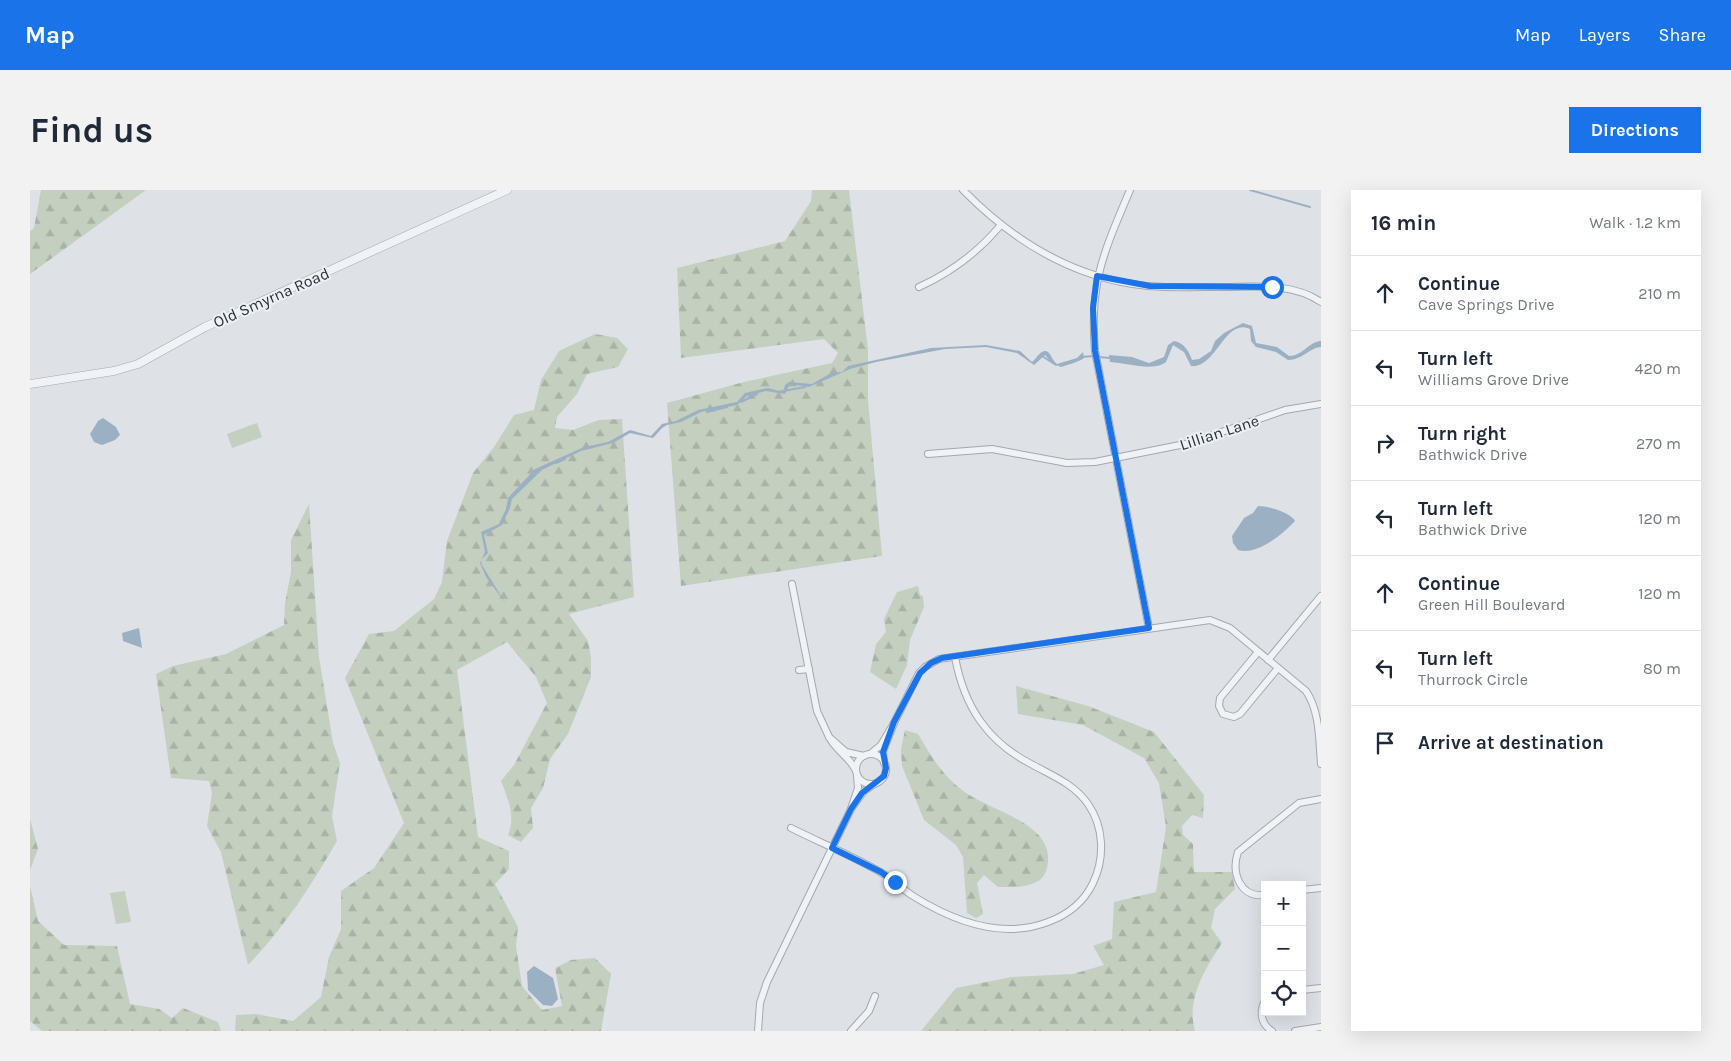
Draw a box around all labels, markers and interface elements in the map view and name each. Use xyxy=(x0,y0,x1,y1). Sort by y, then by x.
text: Map xyxy=(25,21,75,49)
text: Map xyxy=(1515,24,1551,46)
text: Layers xyxy=(1579,24,1631,46)
text: Share xyxy=(1659,24,1706,46)
button: Directions xyxy=(1569,107,1701,153)
text: Find us xyxy=(30,110,153,151)
text: 16 min xyxy=(1371,211,1436,235)
text: Walk · 1.2 km xyxy=(1589,213,1681,232)
street label: Old Smyrna Road xyxy=(210,263,332,332)
text: Continue xyxy=(1418,273,1500,295)
route start xyxy=(1261,276,1284,299)
icon: ahead xyxy=(1371,279,1399,307)
text: 210 m xyxy=(1638,284,1681,303)
text: Cave Springs Drive xyxy=(1418,295,1555,314)
text: Turn left xyxy=(1418,348,1493,370)
icon: left xyxy=(1371,354,1399,382)
text: 420 m xyxy=(1635,359,1681,378)
text: Williams Grove Drive xyxy=(1418,370,1569,389)
street label: Lillian Lane xyxy=(1177,411,1261,454)
text: Turn right xyxy=(1418,423,1507,445)
icon: right xyxy=(1371,429,1399,457)
text: 270 m xyxy=(1636,434,1681,453)
text: Bathwick Drive xyxy=(1418,445,1527,464)
text: Turn left xyxy=(1418,498,1493,520)
icon: left xyxy=(1371,504,1399,532)
text: 120 m xyxy=(1638,509,1681,528)
text: Bathwick Drive xyxy=(1418,520,1527,539)
text: Continue xyxy=(1418,573,1500,595)
icon: ahead xyxy=(1371,579,1399,607)
text: 120 m xyxy=(1638,584,1681,603)
text: Green Hill Boulevard xyxy=(1418,595,1565,614)
text: Turn left xyxy=(1418,648,1493,670)
icon: left xyxy=(1371,654,1399,682)
text: 80 m xyxy=(1643,659,1681,678)
text: Thurrock Circle xyxy=(1418,670,1528,689)
icon: arrive xyxy=(1371,729,1399,757)
text: Arrive at destination xyxy=(1418,732,1604,754)
route end xyxy=(884,871,907,894)
map controls xyxy=(1261,881,1306,1016)
button: + xyxy=(1261,881,1306,926)
button: − xyxy=(1261,926,1306,971)
button: locate xyxy=(1261,971,1306,1016)

